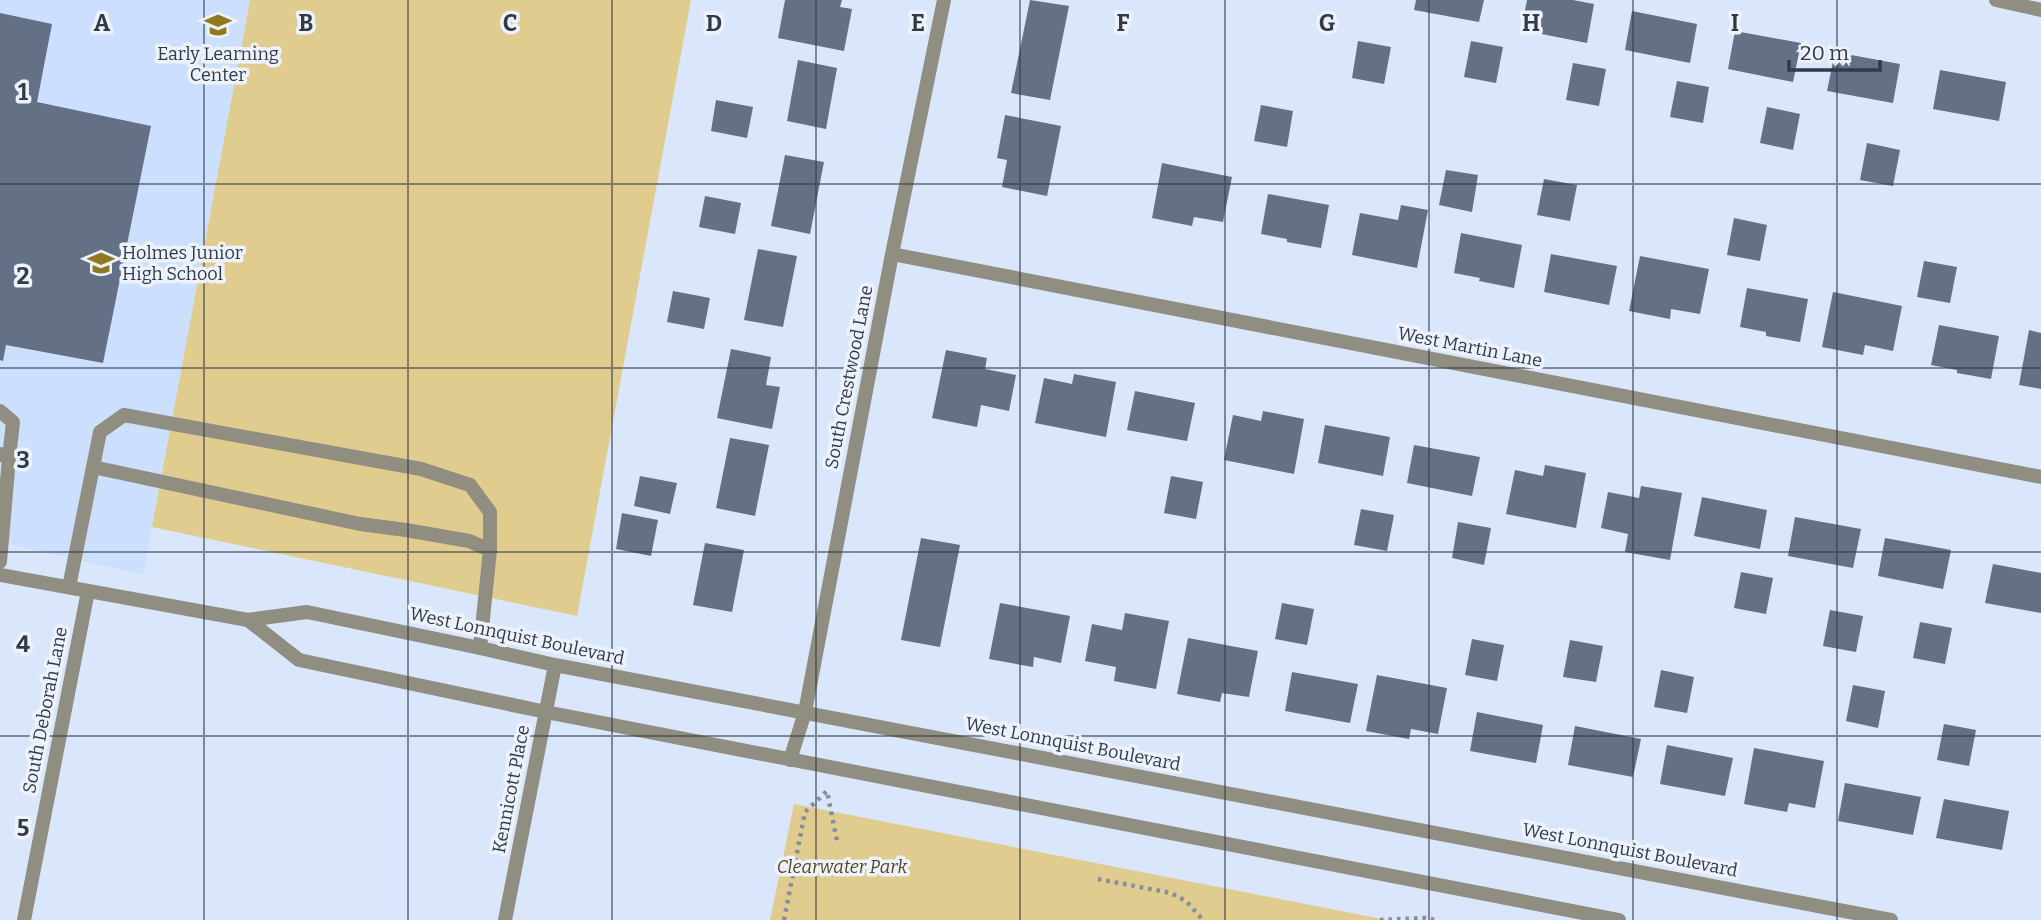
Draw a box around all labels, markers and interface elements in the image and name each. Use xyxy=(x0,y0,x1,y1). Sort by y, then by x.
text: A xyxy=(94,9,111,37)
text: B xyxy=(299,9,313,37)
text: C xyxy=(503,9,517,37)
text: D xyxy=(706,9,722,37)
text: E xyxy=(911,9,925,37)
text: F xyxy=(1117,9,1130,37)
text: G xyxy=(1319,9,1336,37)
text: H xyxy=(1522,9,1540,37)
text: I xyxy=(1731,9,1739,37)
school or university icon: Early Learning Center xyxy=(203,10,233,40)
scale bar xyxy=(1789,28,1880,72)
text: 20 m xyxy=(1800,40,1849,66)
place label: Early Learning Center xyxy=(157,43,279,86)
text: 1 xyxy=(18,78,28,106)
place label: Holmes Junior High School xyxy=(122,242,243,285)
school or university icon: Holmes Junior High School xyxy=(86,248,116,278)
text: 2 xyxy=(17,262,30,290)
street label: South Crestwood Lane xyxy=(820,283,878,471)
street label: West Martin Lane xyxy=(1396,322,1544,372)
text: 3 xyxy=(16,446,30,474)
street label: West Lonnquist Boulevard xyxy=(408,602,627,670)
street label: South Deborah Lane xyxy=(18,625,72,795)
text: 4 xyxy=(16,630,30,658)
street label: West Lonnquist Boulevard xyxy=(963,712,1183,776)
street label: Kennicott Place xyxy=(488,723,534,855)
text: 5 xyxy=(17,814,29,842)
street label: West Lonnquist Boulevard xyxy=(1520,818,1740,882)
park label: Clearwater Park xyxy=(777,856,907,878)

